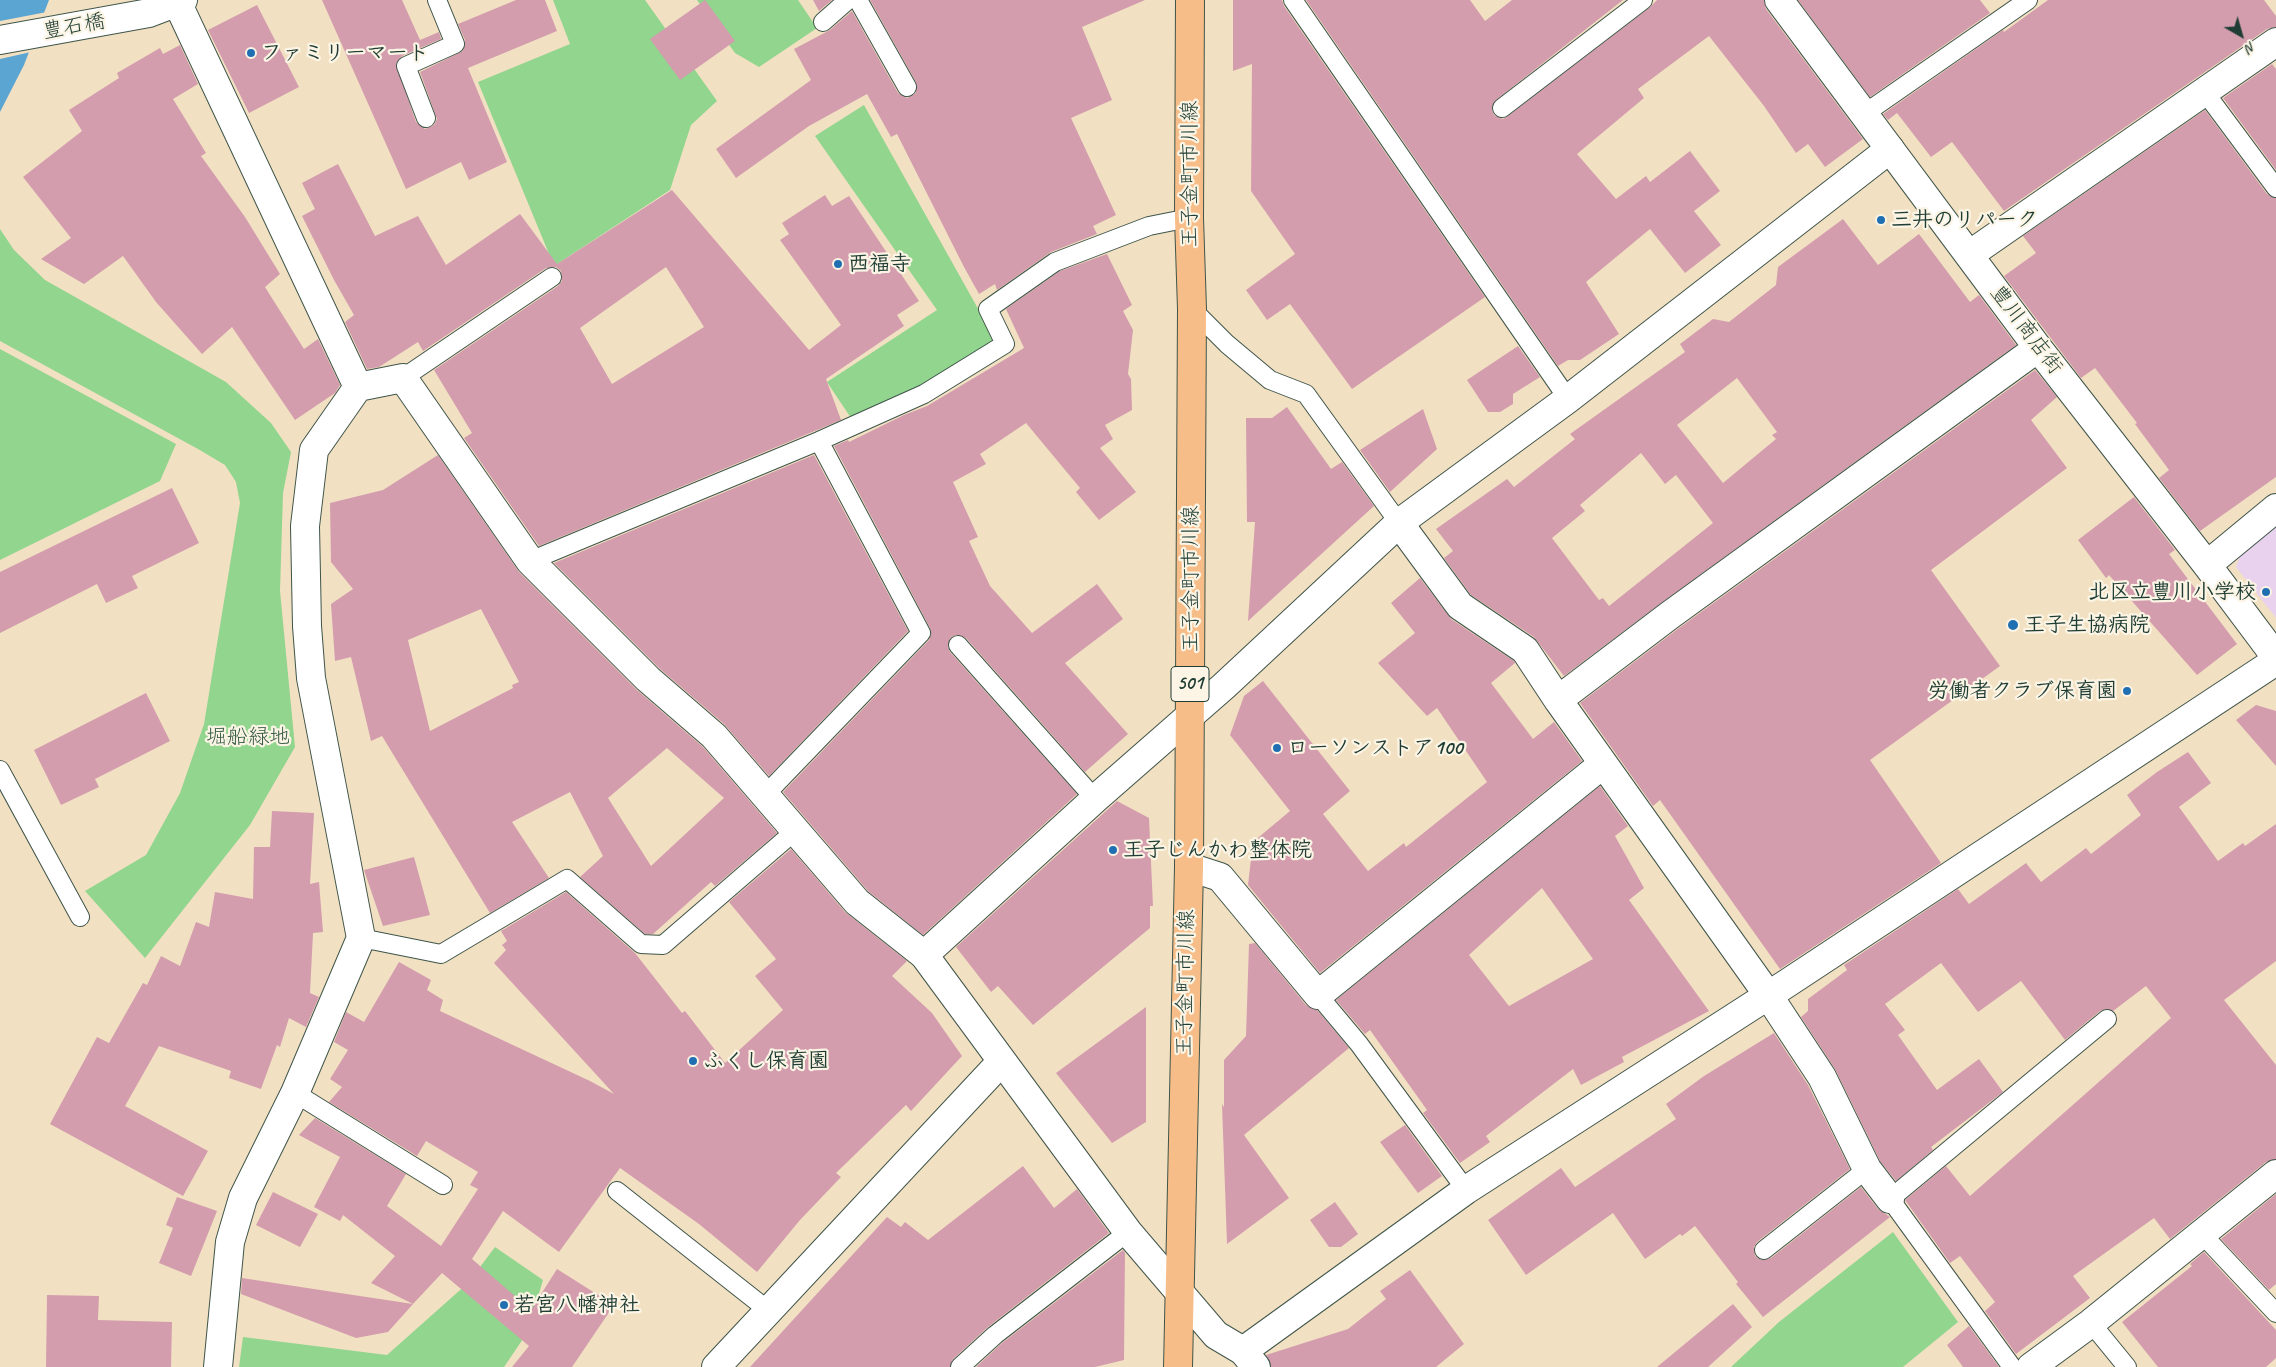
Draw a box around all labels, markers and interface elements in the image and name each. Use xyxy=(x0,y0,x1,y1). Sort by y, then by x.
street label: 豊石橋 xyxy=(41,9,107,45)
north arrow xyxy=(2216,10,2266,60)
text: N xyxy=(2242,38,2259,57)
place label: ファミリーマート xyxy=(261,40,429,66)
marker: ファミリーマート xyxy=(245,47,257,59)
street label: 王子金町市川線 xyxy=(1177,101,1203,247)
place label: 三井のリパーク xyxy=(1891,207,2038,233)
marker: 三井のリパーク xyxy=(1875,214,1887,226)
place label: 西福寺 xyxy=(848,251,911,277)
marker: 西福寺 xyxy=(832,258,844,270)
street label: 豊川商店街 xyxy=(1984,280,2068,380)
street label: 王子金町市川線 xyxy=(1178,506,1204,652)
place label: 北区立豊川小学校 xyxy=(2088,579,2256,605)
marker: 北区立豊川小学校 xyxy=(2260,586,2272,598)
place label: 王子生協病院 xyxy=(2024,612,2150,638)
marker: 王子生協病院 xyxy=(2006,618,2020,632)
road number: 501 xyxy=(1171,666,1209,702)
place label: 労働者クラブ保育園 xyxy=(1928,678,2117,704)
marker: 労働者クラブ保育園 xyxy=(2121,685,2133,697)
park label: 堀船緑地 xyxy=(206,724,290,750)
place label: ローソンストア100 xyxy=(1287,735,1462,761)
marker: ローソンストア100 xyxy=(1271,742,1283,754)
place label: 王子じんかわ整体院 xyxy=(1123,837,1312,863)
marker: 王子じんかわ整体院 xyxy=(1107,844,1119,856)
street label: 王子金町市川線 xyxy=(1172,909,1200,1057)
place label: ふくし保育園 xyxy=(703,1048,829,1074)
marker: ふくし保育園 xyxy=(687,1055,699,1067)
place label: 若宮八幡神社 xyxy=(514,1292,640,1318)
marker: 若宮八幡神社 xyxy=(498,1299,510,1311)

